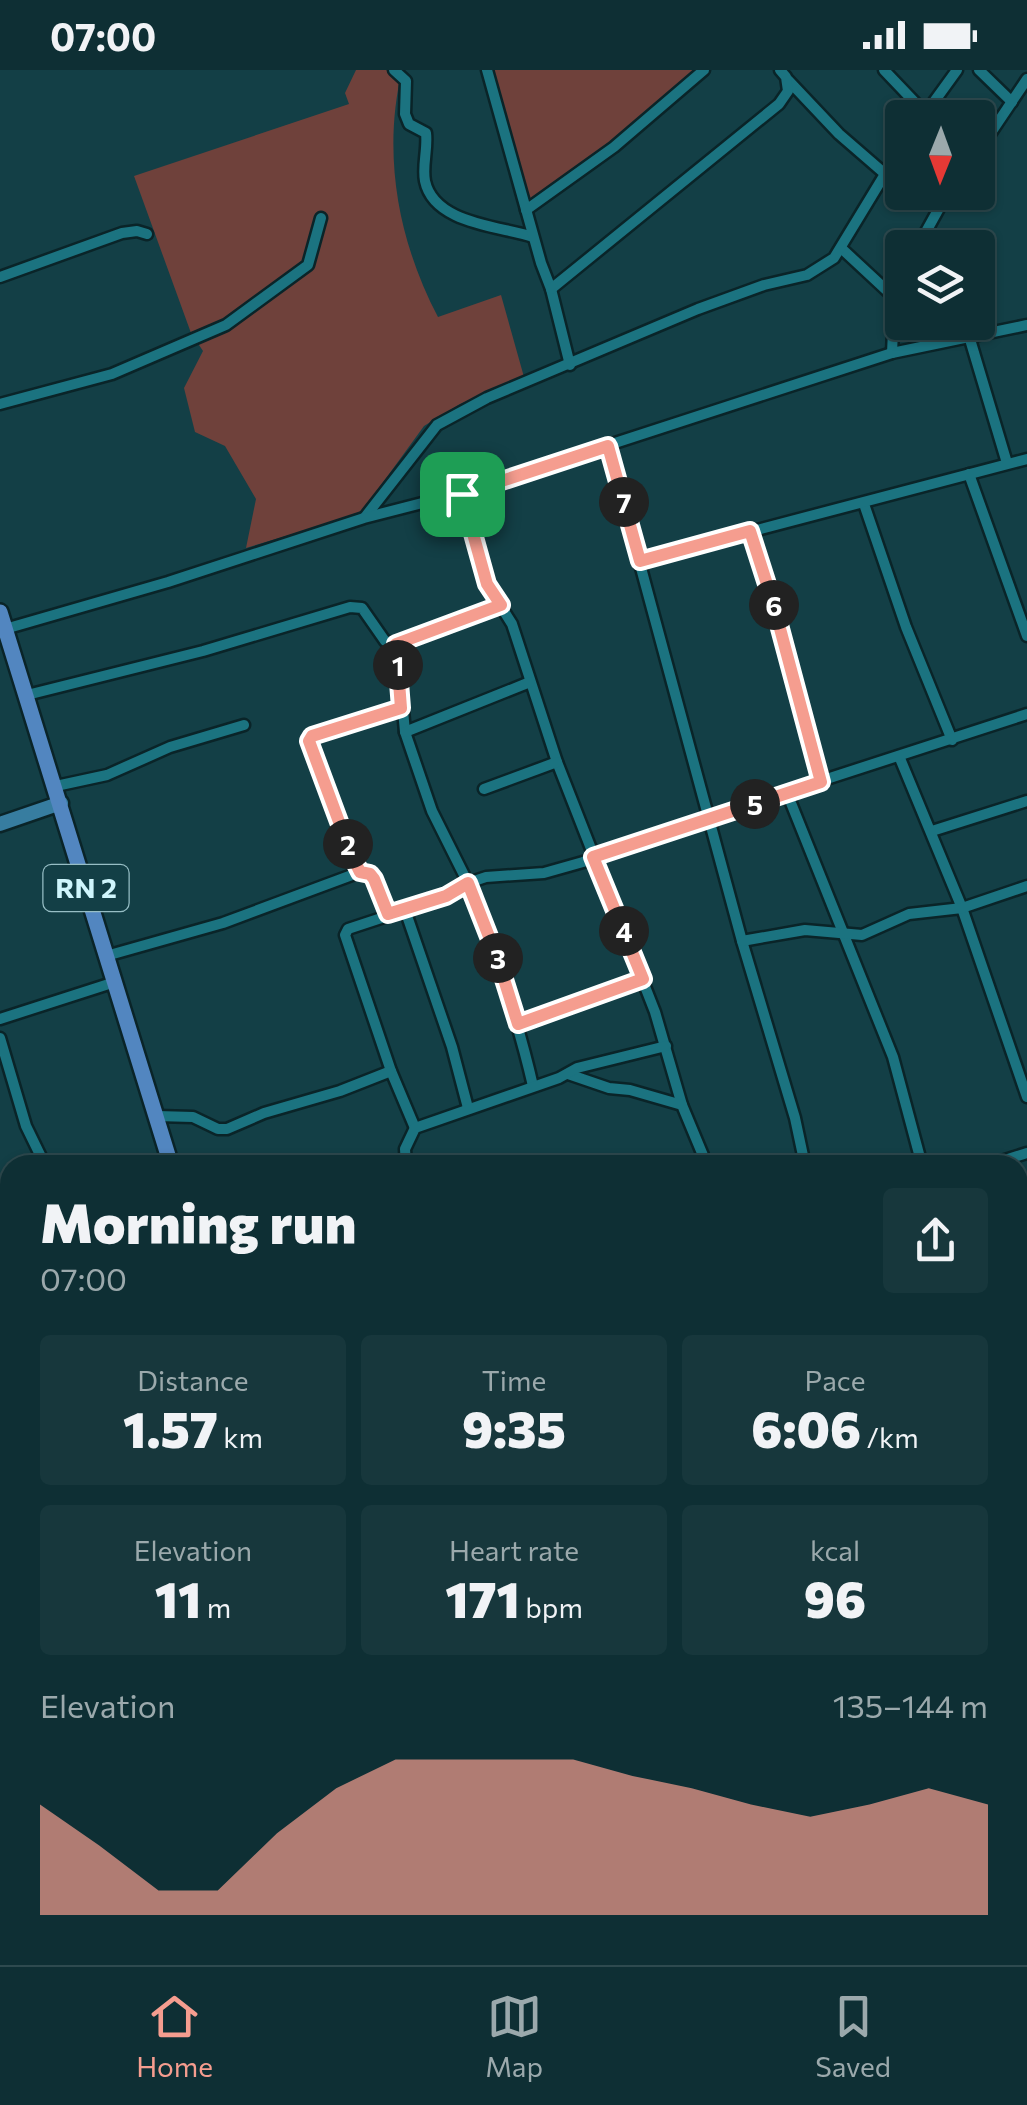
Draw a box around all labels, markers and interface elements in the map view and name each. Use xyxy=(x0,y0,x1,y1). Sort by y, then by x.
text: 07:00 xyxy=(50,12,156,59)
north arrow xyxy=(885,100,995,210)
map controls xyxy=(885,100,995,340)
button: layers xyxy=(885,230,995,340)
pin xyxy=(420,452,505,537)
icon: arrive xyxy=(435,467,490,522)
pin: 7 xyxy=(599,477,649,527)
text: 7 xyxy=(616,485,632,519)
pin: 6 xyxy=(749,580,799,630)
text: 6 xyxy=(765,588,783,622)
pin: 1 xyxy=(373,640,423,690)
text: 1 xyxy=(392,648,404,682)
pin: 5 xyxy=(730,779,780,829)
text: 5 xyxy=(747,787,763,821)
pin: 2 xyxy=(323,819,373,869)
text: 2 xyxy=(340,827,356,861)
road number: RN 2 xyxy=(44,865,128,911)
pin: 4 xyxy=(599,906,649,956)
text: 4 xyxy=(615,914,633,948)
pin: 3 xyxy=(473,933,523,983)
text: 3 xyxy=(490,941,506,975)
text: Morning run xyxy=(40,1187,356,1254)
button: share xyxy=(883,1188,988,1293)
text: 07:00 xyxy=(40,1258,127,1298)
text: Distance xyxy=(137,1363,249,1397)
text: Time xyxy=(482,1363,546,1397)
text: Pace xyxy=(805,1363,865,1397)
text: 1.57 xyxy=(123,1397,218,1458)
text: 9:35 xyxy=(462,1397,566,1458)
text: 6:06 xyxy=(751,1397,861,1458)
text: km xyxy=(218,1420,263,1454)
text: /km xyxy=(861,1420,919,1454)
text: Elevation xyxy=(134,1533,252,1567)
text: Heart rate xyxy=(449,1533,579,1567)
text: kcal xyxy=(810,1533,860,1567)
text: 11 xyxy=(155,1567,201,1628)
text: 171 xyxy=(445,1567,520,1628)
text: 96 xyxy=(804,1567,866,1628)
text: m xyxy=(201,1590,231,1624)
text: bpm xyxy=(520,1590,583,1624)
text: Elevation xyxy=(40,1685,175,1725)
text: 135–144 m xyxy=(833,1685,988,1725)
tab: Home xyxy=(136,1989,213,2083)
tab: Map xyxy=(485,1989,543,2083)
tab: Saved xyxy=(815,1989,891,2083)

